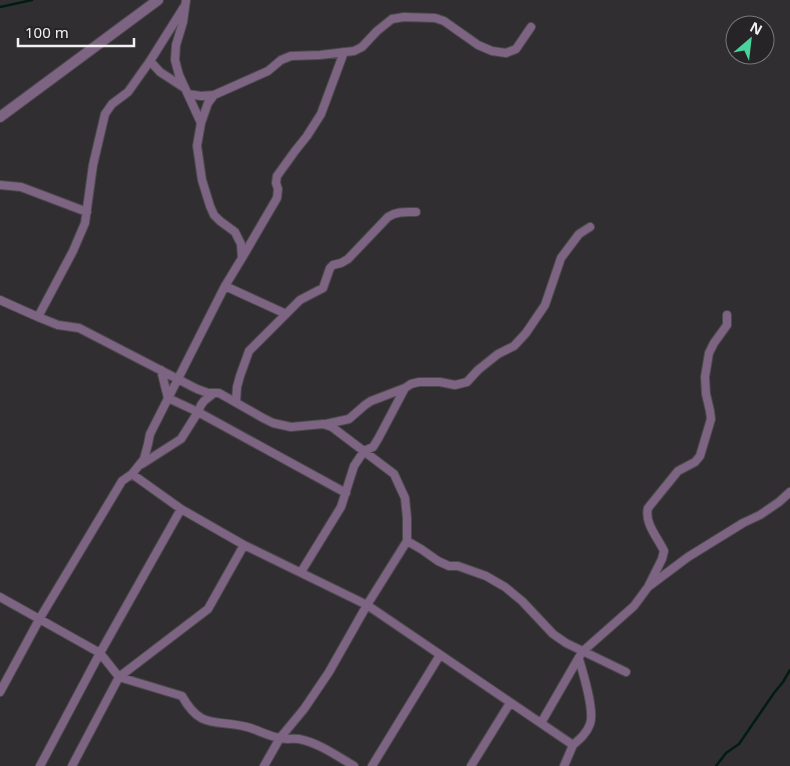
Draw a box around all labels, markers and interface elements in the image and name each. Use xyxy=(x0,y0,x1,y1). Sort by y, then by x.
scale bar xyxy=(18,15,134,47)
north arrow xyxy=(725,15,775,65)
text: N xyxy=(747,17,766,39)
text: 100 m xyxy=(25,22,69,42)

